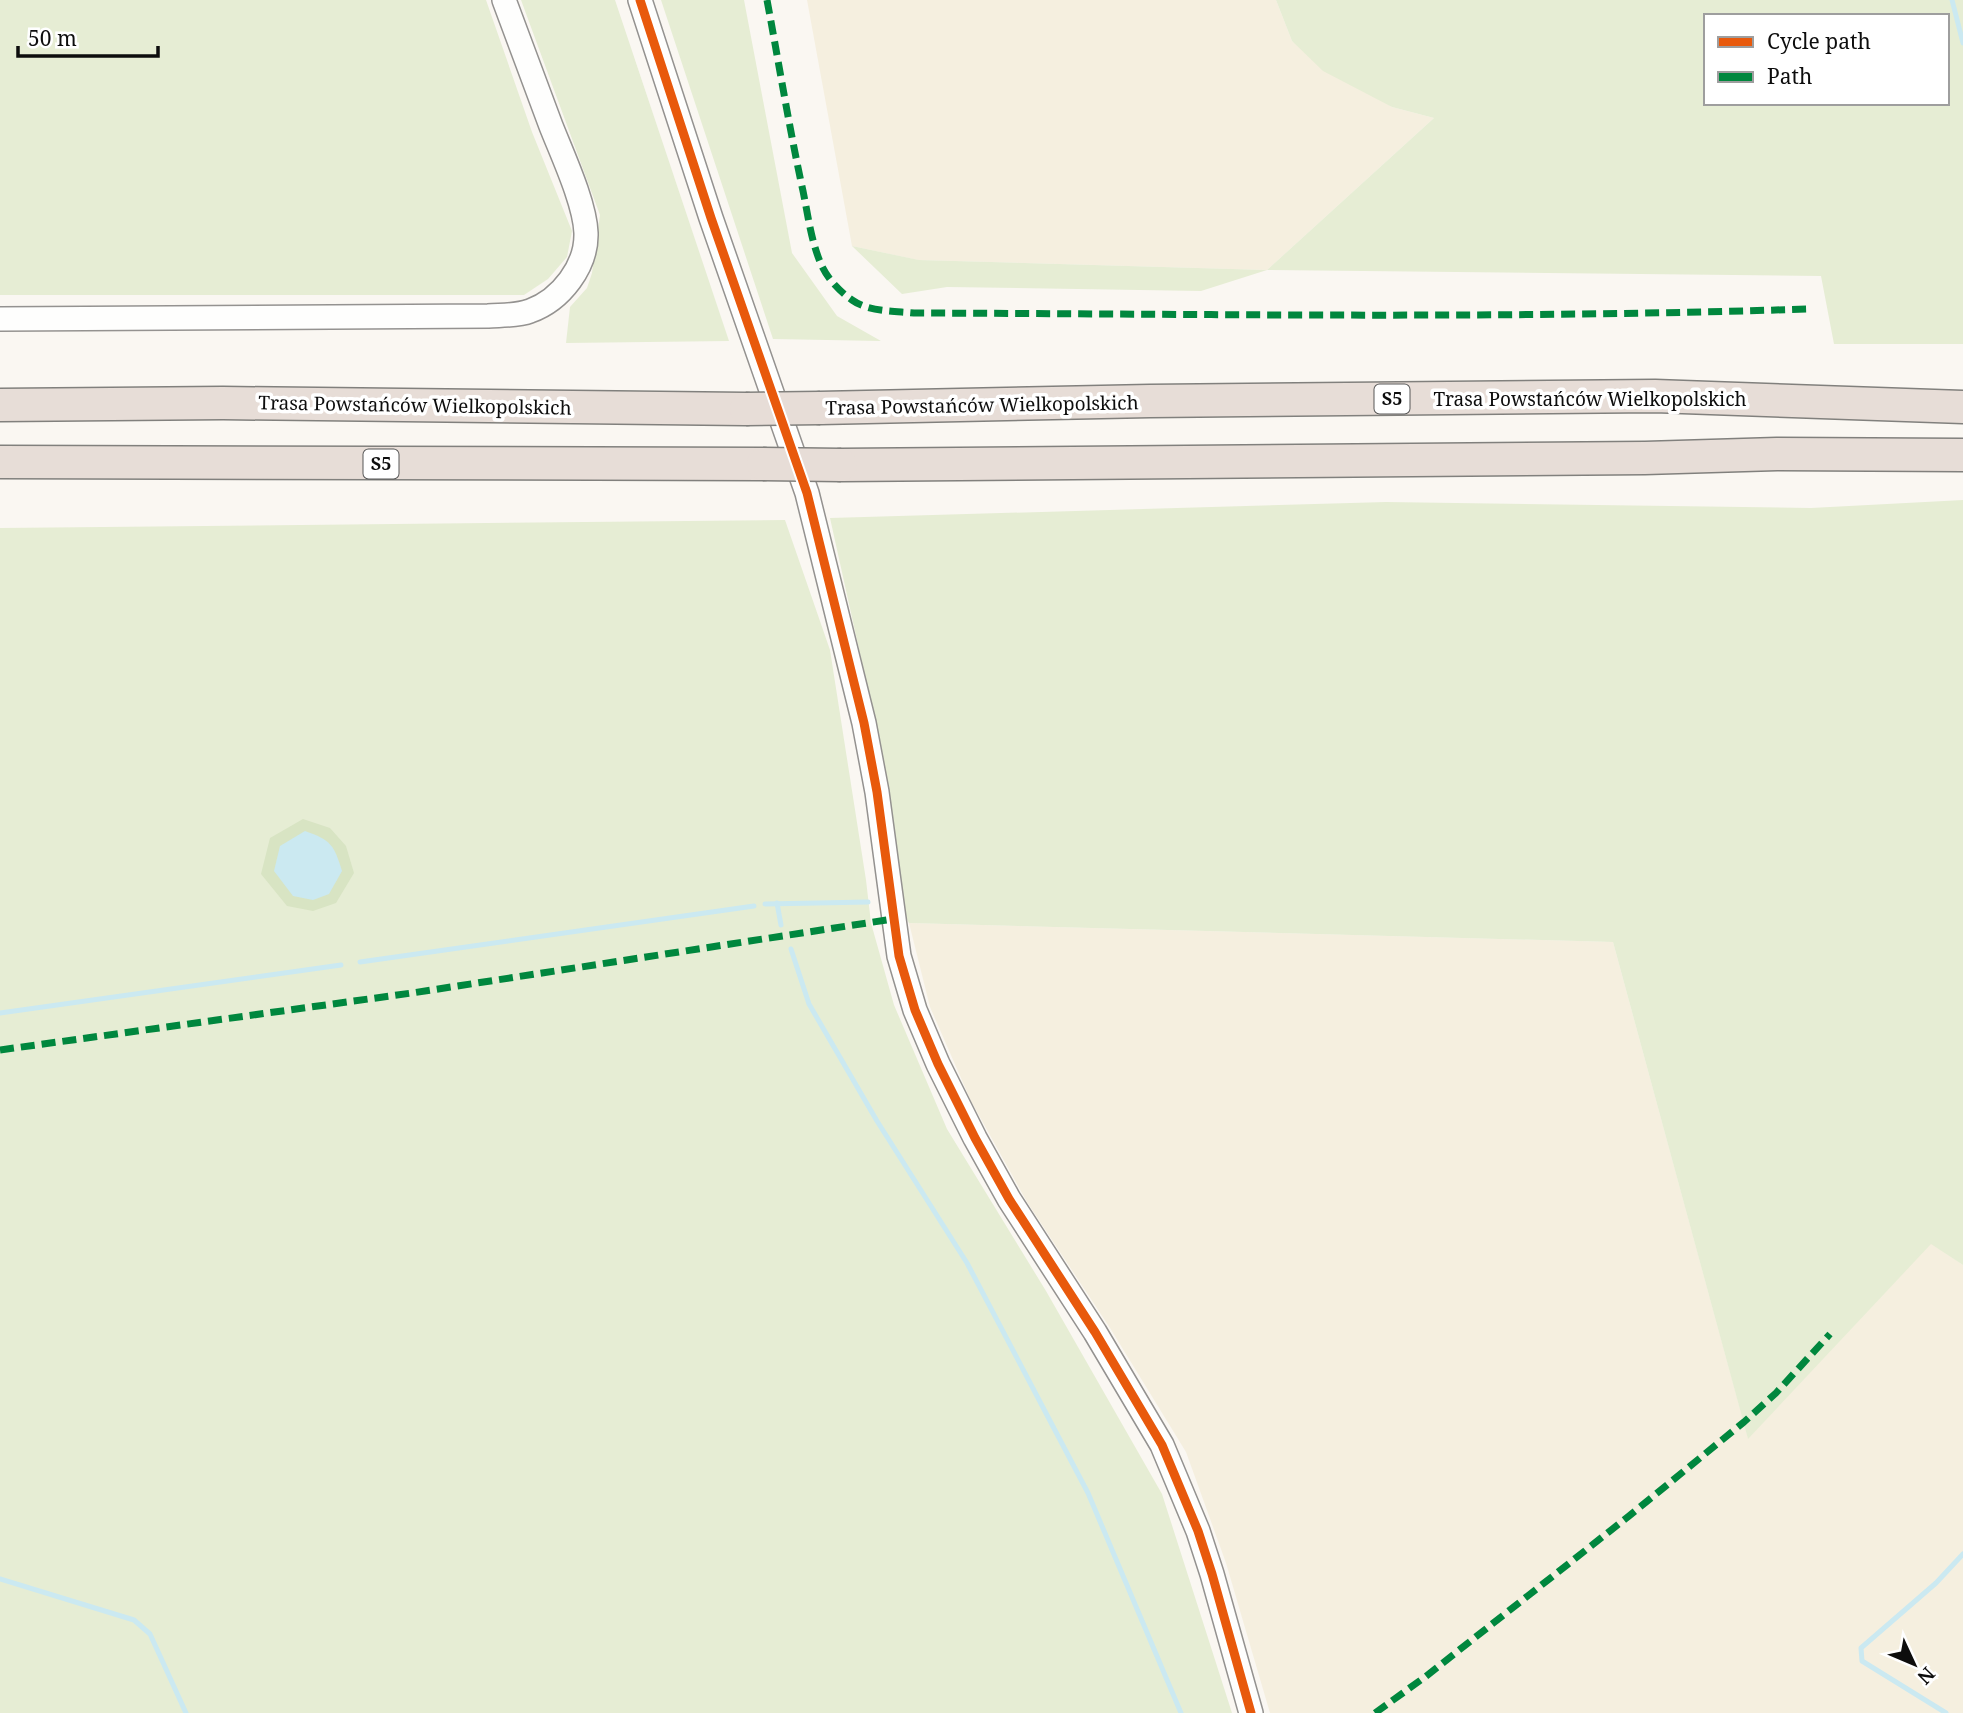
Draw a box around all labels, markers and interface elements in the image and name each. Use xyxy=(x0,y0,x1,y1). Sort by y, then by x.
scale bar xyxy=(18,14,158,58)
legend xyxy=(1704,14,1949,105)
text: 50 m xyxy=(28,24,77,52)
text: Cycle path xyxy=(1767,27,1871,55)
text: Path xyxy=(1767,62,1812,90)
road number: S5 xyxy=(1374,384,1410,414)
street label: Trasa Powstańców Wielkopolskich xyxy=(1433,386,1747,412)
street label: Trasa Powstańców Wielkopolskich xyxy=(258,389,572,421)
street label: Trasa Powstańców Wielkopolskich xyxy=(825,389,1139,421)
road number: S5 xyxy=(364,450,398,478)
north arrow xyxy=(1879,1629,1949,1699)
text: N xyxy=(1912,1661,1941,1690)

